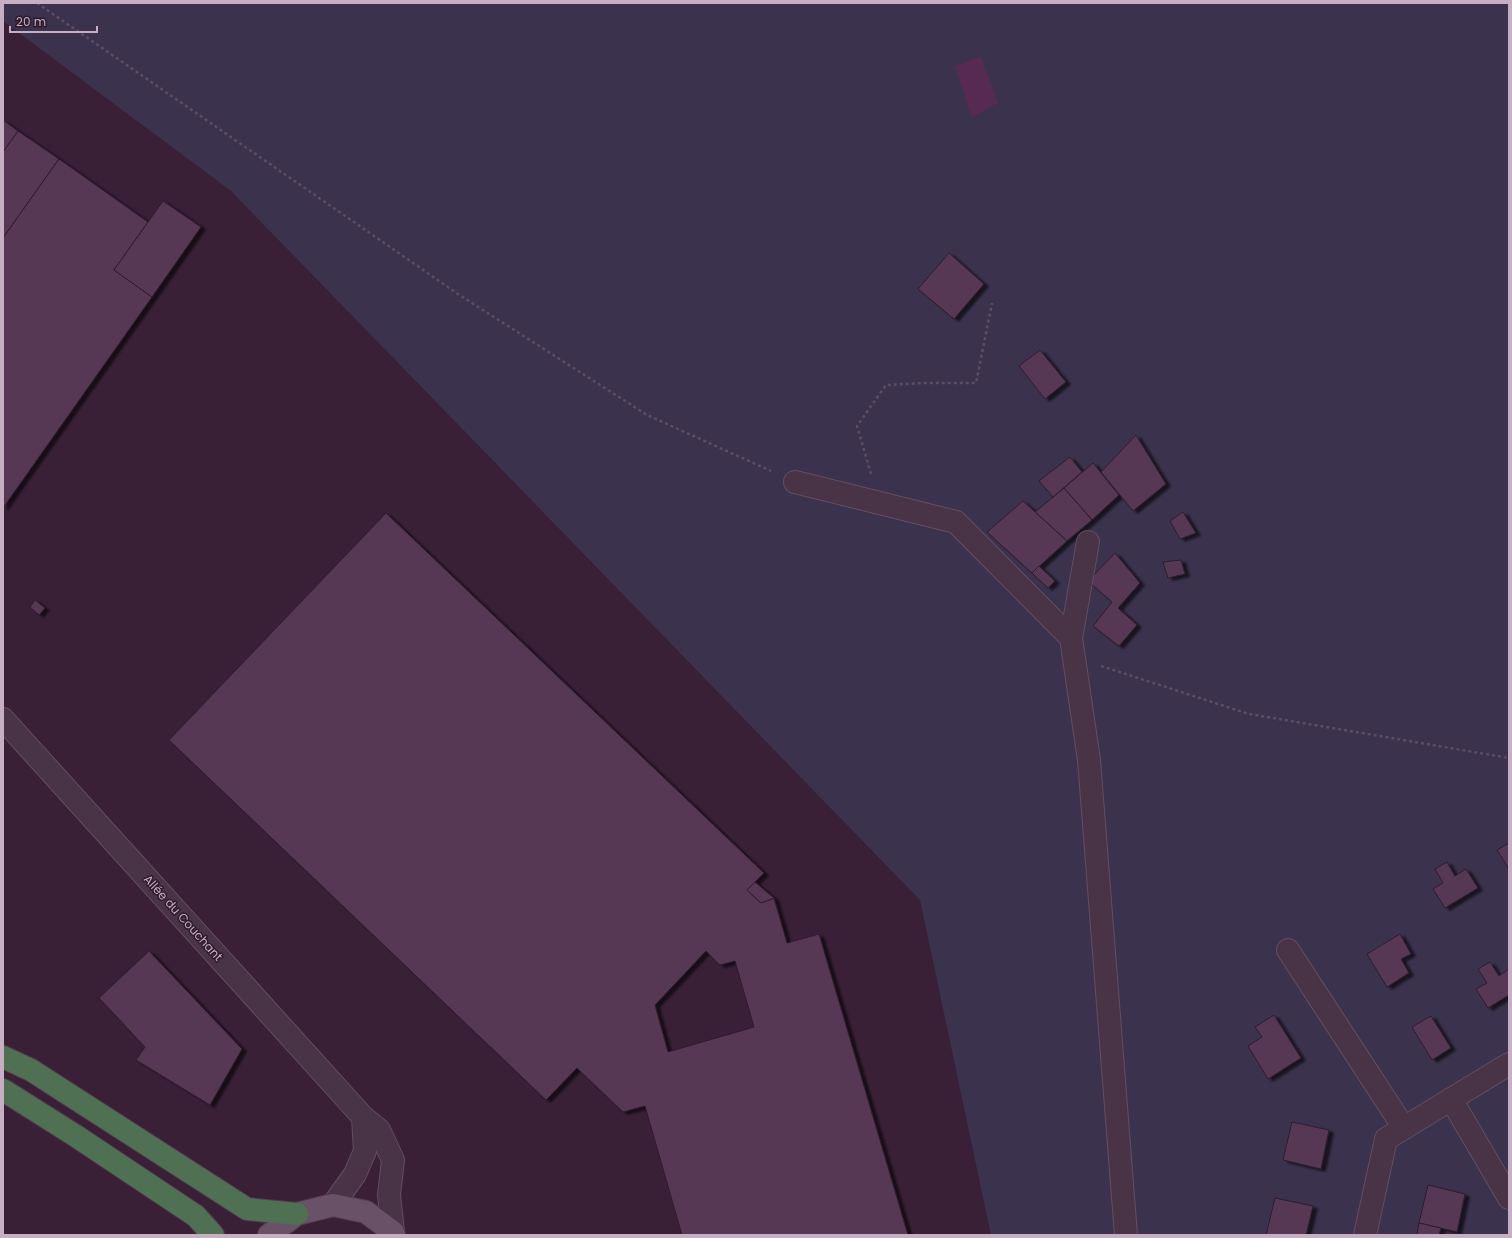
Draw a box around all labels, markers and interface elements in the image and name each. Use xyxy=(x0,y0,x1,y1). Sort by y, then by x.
scale bar xyxy=(10,8,97,34)
text: 20 m xyxy=(16,13,46,30)
street label: Allée du Couchant xyxy=(140,871,227,965)

